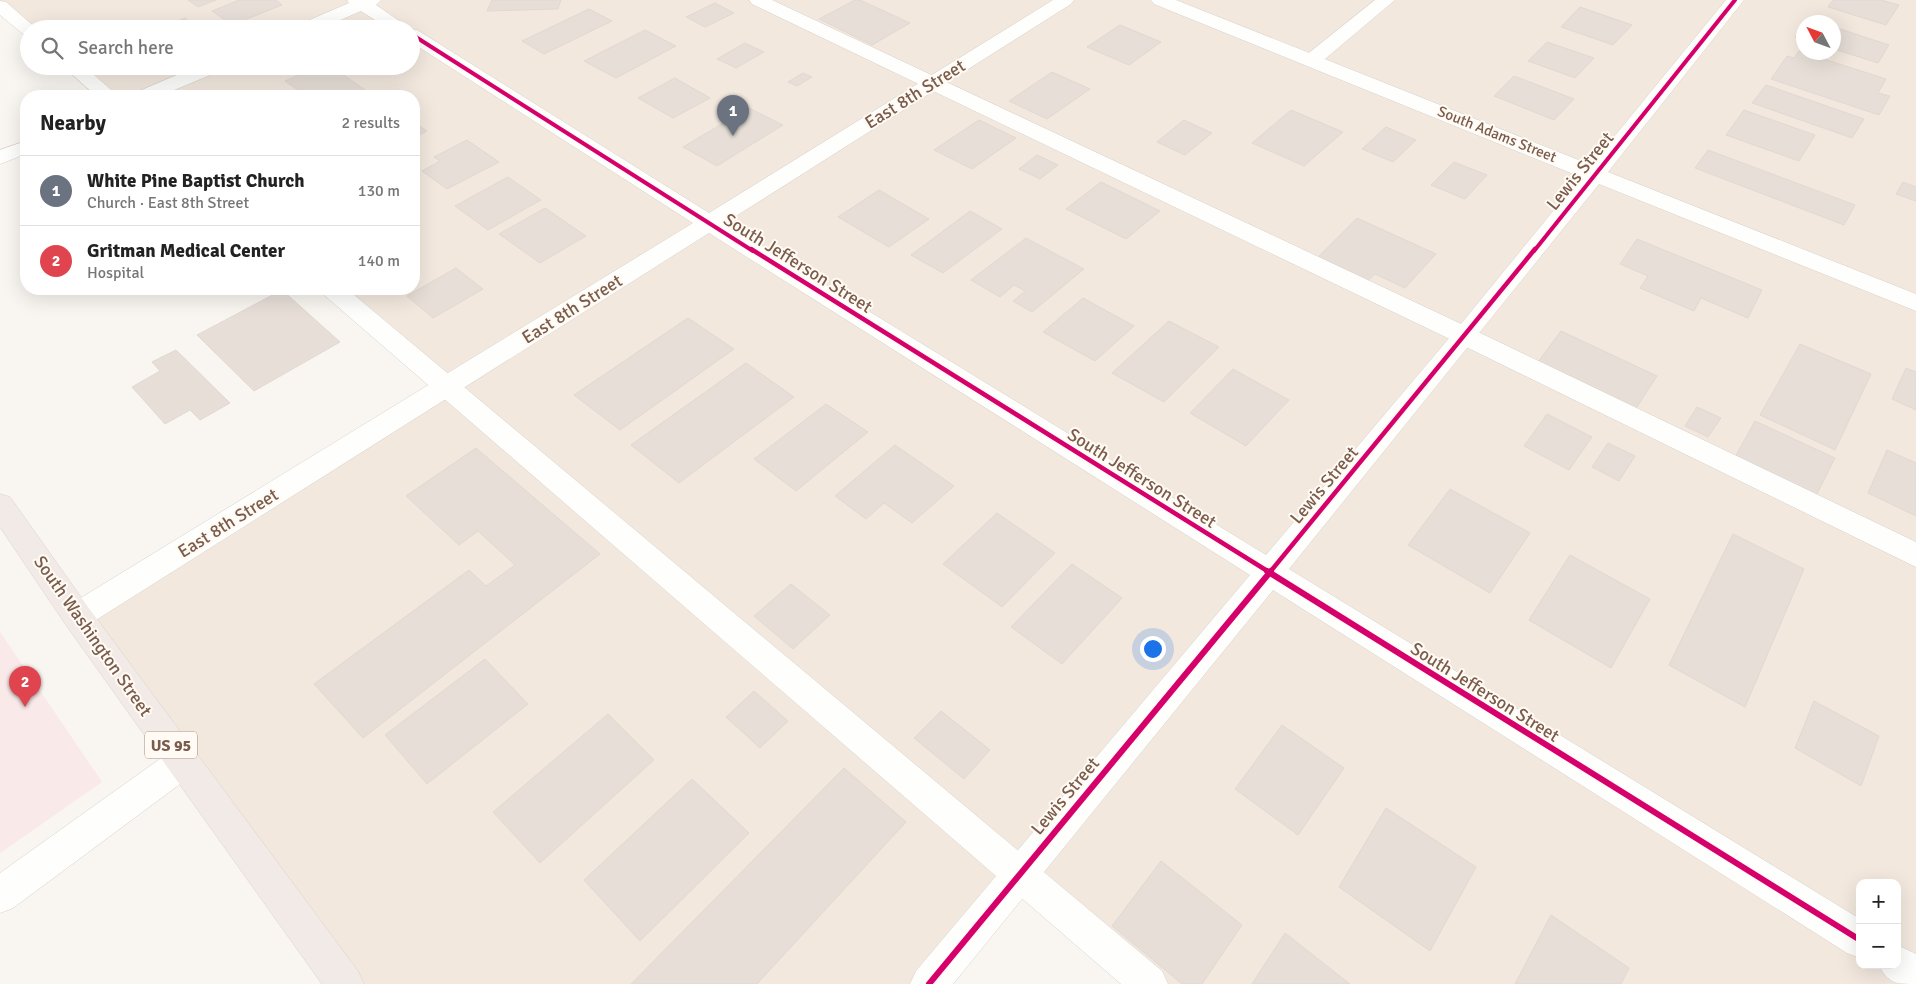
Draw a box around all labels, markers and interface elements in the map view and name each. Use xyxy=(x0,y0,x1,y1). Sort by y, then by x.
north arrow xyxy=(1796,15,1841,60)
search box xyxy=(20,20,420,75)
icon: search xyxy=(38,34,66,62)
text: Search here xyxy=(78,36,174,60)
street label: East 8th Street xyxy=(861,54,969,134)
pin: 1 xyxy=(717,95,749,136)
street label: South Adams Street xyxy=(1435,102,1559,166)
text: Nearby xyxy=(40,110,106,136)
text: 2 results xyxy=(341,113,400,133)
street label: Lewis Street xyxy=(1542,127,1618,215)
text: White Pine Baptist Church xyxy=(87,169,305,193)
text: 1 xyxy=(52,181,60,201)
text: 130 m xyxy=(358,181,400,201)
text: Church · East 8th Street xyxy=(87,193,249,213)
street label: South Jefferson Street xyxy=(720,208,876,318)
text: Gritman Medical Center xyxy=(87,239,285,263)
text: 2 xyxy=(52,251,60,271)
text: 140 m xyxy=(358,251,400,271)
text: Hospital xyxy=(87,263,144,283)
street label: East 8th Street xyxy=(518,269,626,349)
street label: South Jefferson Street xyxy=(1064,423,1220,533)
street label: Lewis Street xyxy=(1285,442,1363,528)
street label: East 8th Street xyxy=(174,483,282,563)
street label: South Washington Street xyxy=(29,551,157,721)
your location xyxy=(1140,636,1166,662)
street label: South Jefferson Street xyxy=(1407,637,1563,747)
pin: 2 xyxy=(9,666,41,707)
road number: US 95 xyxy=(145,732,197,758)
street label: Lewis Street xyxy=(1026,753,1104,839)
map controls xyxy=(1856,879,1901,969)
button: + xyxy=(1856,879,1901,924)
button: − xyxy=(1856,924,1901,969)

